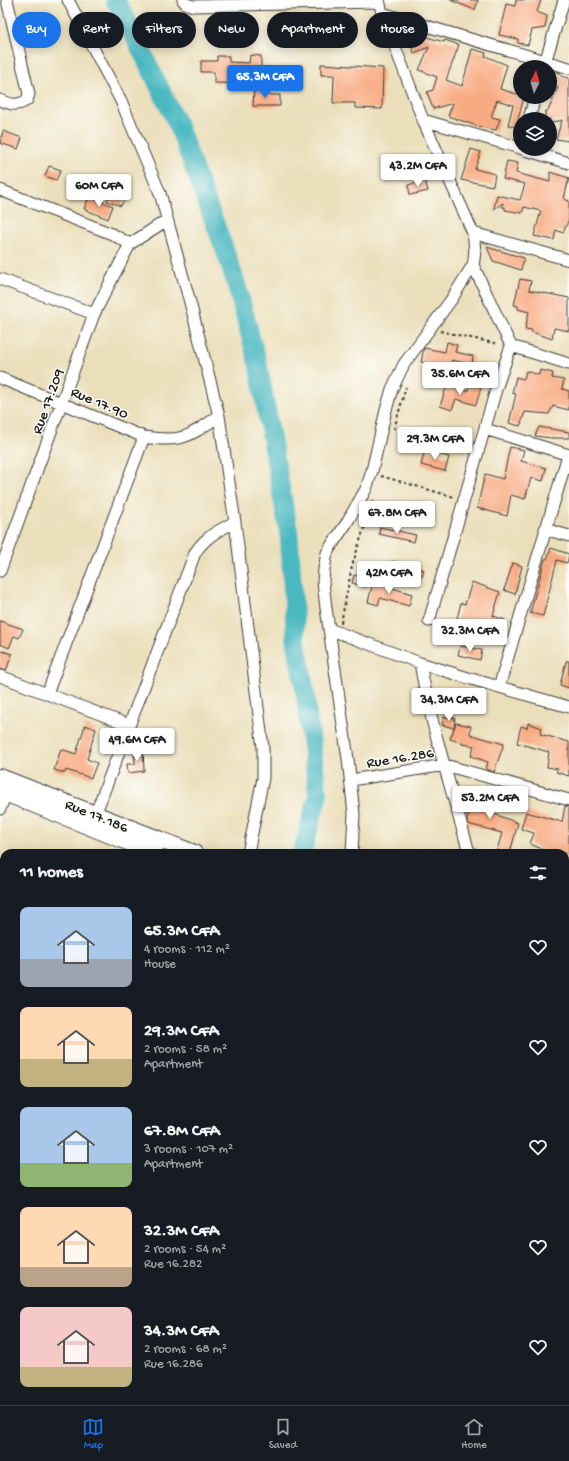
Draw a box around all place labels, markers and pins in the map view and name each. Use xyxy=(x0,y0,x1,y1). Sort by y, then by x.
pin: 65.3M CFA xyxy=(219,65,311,99)
pin: 43.2M CFA xyxy=(372,154,464,188)
pin: 60M CFA xyxy=(62,174,136,208)
pin: 35.6M CFA xyxy=(414,362,506,396)
pin: 29.3M CFA xyxy=(389,427,481,461)
pin: 67.8M CFA xyxy=(351,501,443,535)
pin: 42M CFA xyxy=(352,561,426,595)
pin: 32.3M CFA xyxy=(424,619,516,653)
pin: 34.3M CFA xyxy=(403,688,495,722)
pin: 49.6M CFA xyxy=(91,728,183,762)
pin: 53.2M CFA xyxy=(444,786,536,820)

